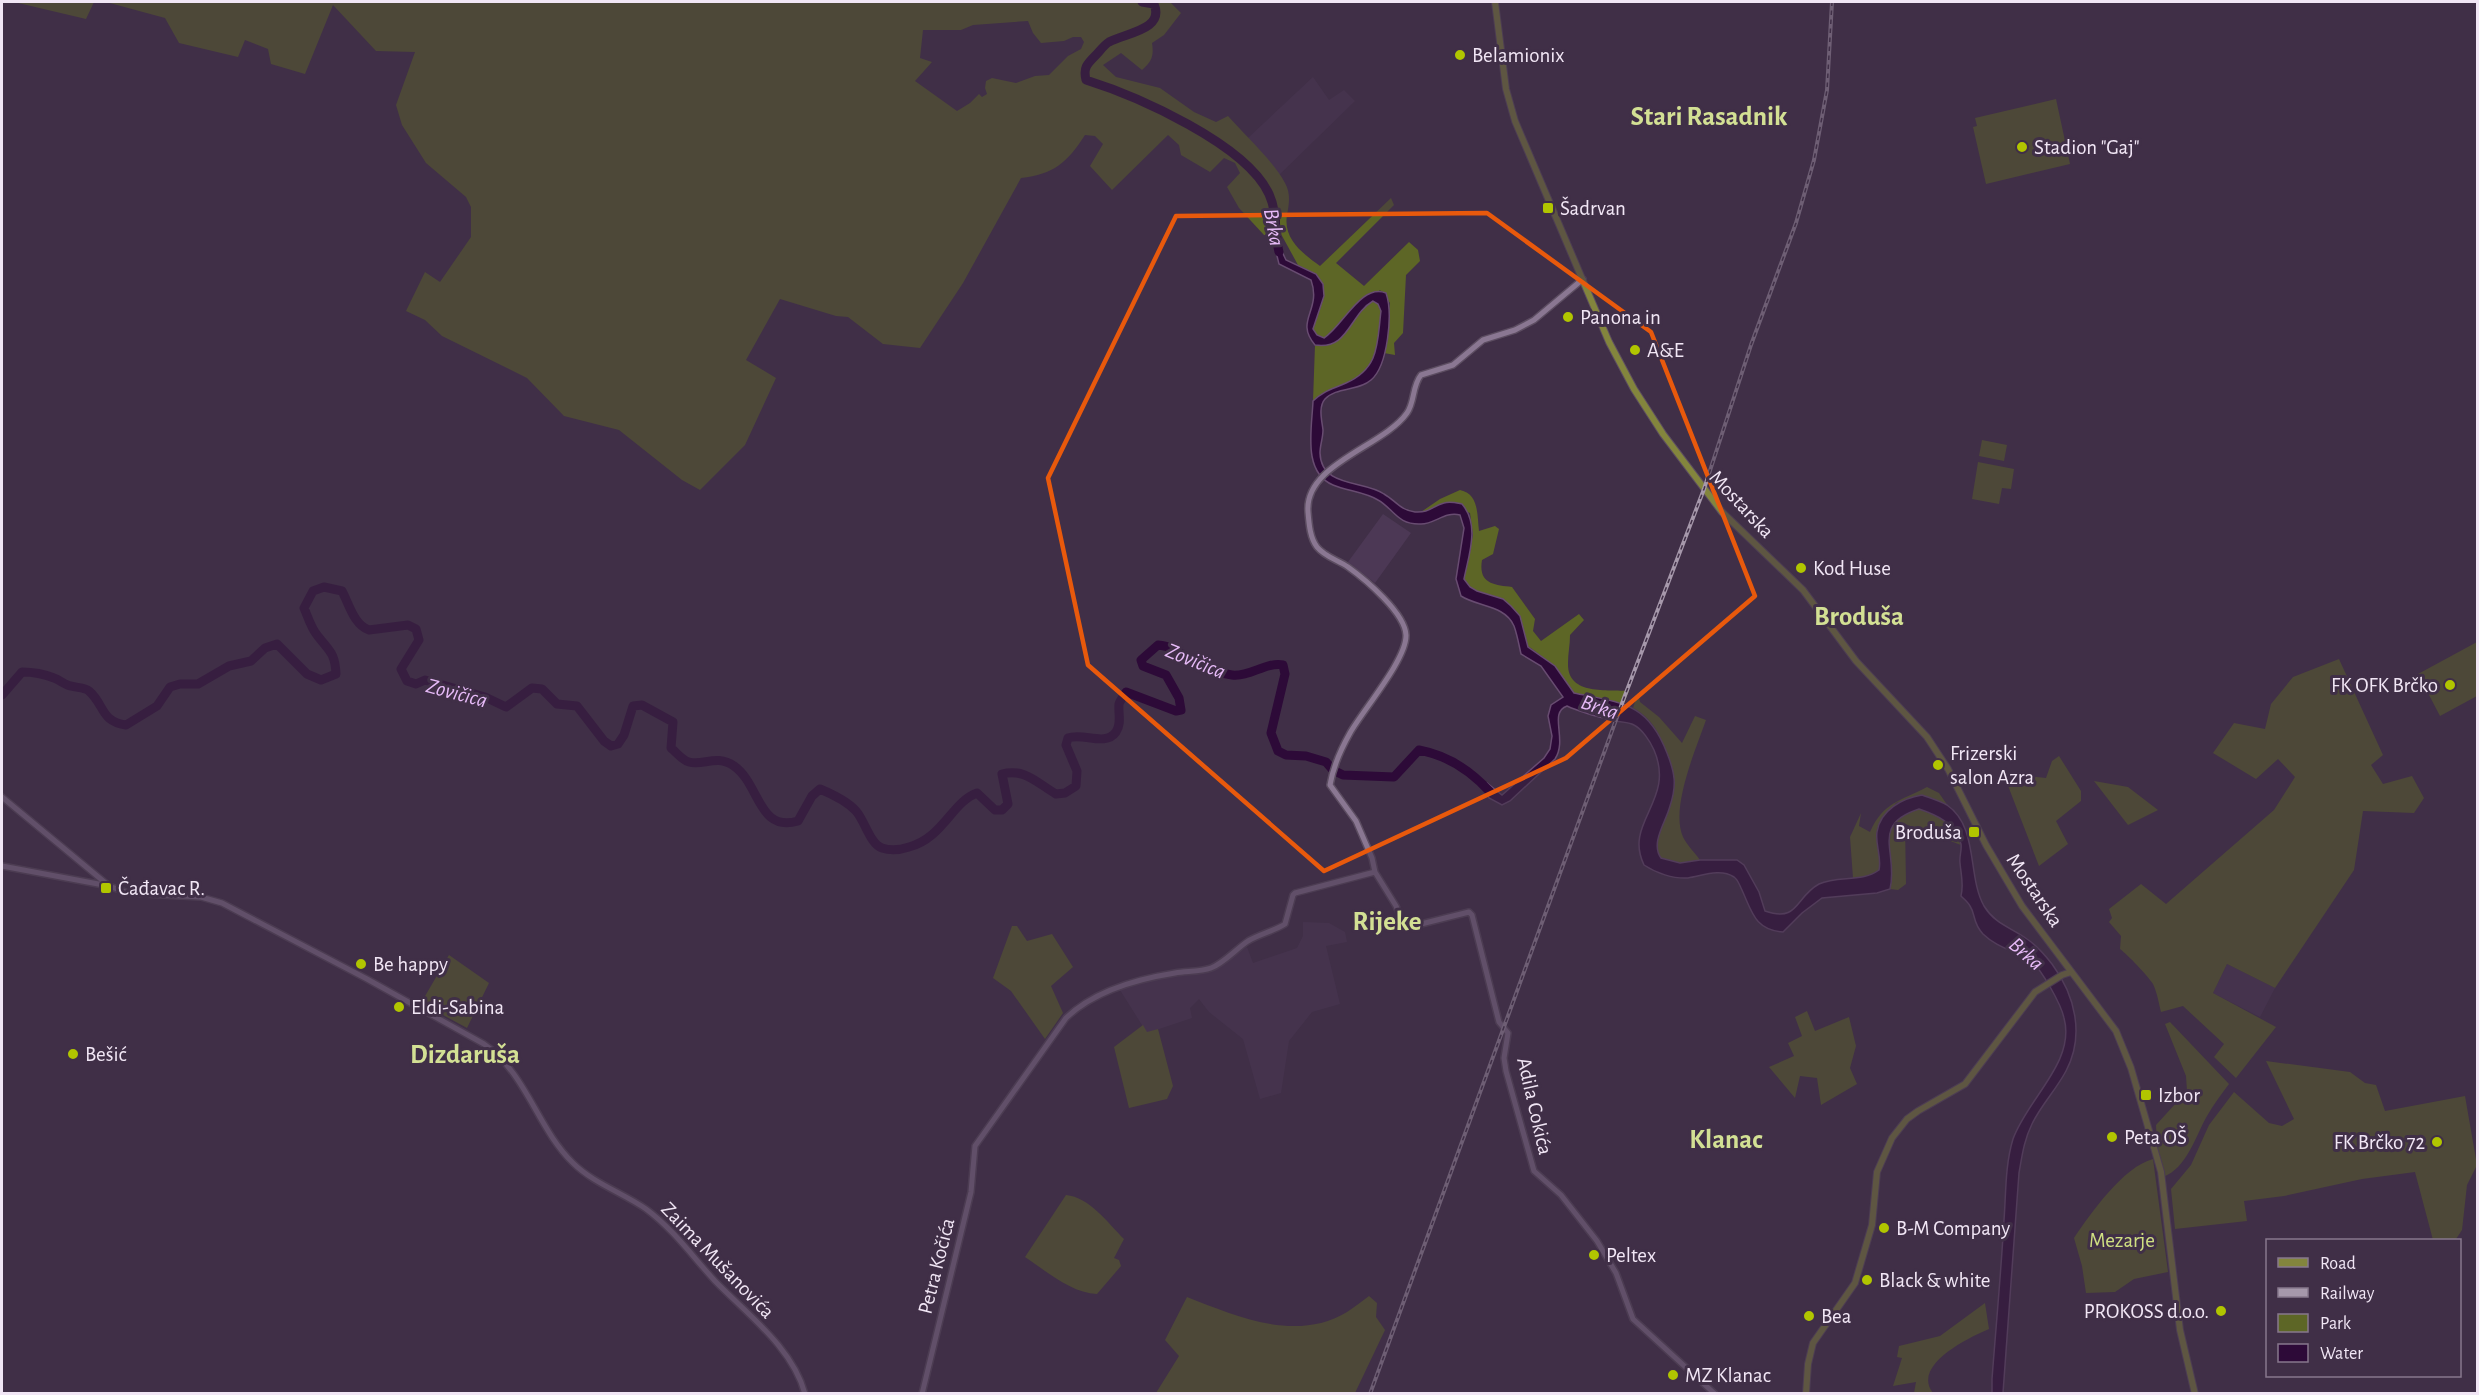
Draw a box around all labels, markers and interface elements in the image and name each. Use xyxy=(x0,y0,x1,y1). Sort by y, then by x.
place label: Belamionix xyxy=(1472,45,1564,66)
marker: Belamionix xyxy=(1453,48,1467,62)
district label: Stari Rasadnik xyxy=(1631,103,1788,130)
place label: Stadion "Gaj" xyxy=(2034,137,2140,158)
marker: Stadion "Gaj" xyxy=(2015,140,2029,154)
place label: Šadrvan xyxy=(1560,196,1626,219)
marker: Šadrvan xyxy=(1541,201,1555,215)
water label: Brka xyxy=(1260,207,1288,248)
place label: Panona in xyxy=(1580,307,1661,328)
marker: Panona in xyxy=(1561,310,1575,324)
place label: A&E xyxy=(1647,340,1684,361)
marker: A&E xyxy=(1628,343,1642,357)
street label: Mostarska xyxy=(1705,467,1778,542)
place label: Kod Huse xyxy=(1813,558,1891,579)
marker: Kod Huse xyxy=(1794,561,1808,575)
district label: Broduša xyxy=(1814,603,1904,630)
water label: Zovičica xyxy=(1163,639,1229,683)
water label: Zovičica xyxy=(424,674,490,712)
place label: FK OFK Brčko xyxy=(2331,675,2438,696)
marker: FK OFK Brčko xyxy=(2443,678,2457,692)
water label: Brka xyxy=(1578,690,1621,724)
place label: Frizerski salon Azra xyxy=(1950,743,2034,788)
marker: Frizerski salon Azra xyxy=(1931,758,1945,772)
place label: Broduša xyxy=(1895,822,1962,843)
marker: Broduša xyxy=(1967,825,1981,839)
street label: Mostarska xyxy=(2002,850,2067,931)
place label: Čađavac R. xyxy=(118,876,205,899)
marker: Čađavac R. xyxy=(99,881,113,895)
district label: Rijeke xyxy=(1353,908,1422,936)
water label: Brka xyxy=(2005,933,2048,974)
place label: Be happy xyxy=(373,954,448,975)
marker: Be happy xyxy=(354,957,368,971)
place label: Eldi-Sabina xyxy=(411,997,505,1018)
marker: Eldi-Sabina xyxy=(392,1000,406,1014)
district label: Dizdaruša xyxy=(410,1041,520,1068)
place label: Bešić xyxy=(85,1044,127,1065)
marker: Bešić xyxy=(66,1047,80,1061)
street label: Adila Cokića xyxy=(1513,1055,1556,1157)
place label: Izbor xyxy=(2158,1085,2200,1106)
marker: Izbor xyxy=(2139,1088,2153,1102)
place label: Peta OŠ xyxy=(2124,1125,2187,1148)
district label: Klanac xyxy=(1689,1126,1763,1153)
marker: Peta OŠ xyxy=(2105,1130,2119,1144)
place label: FK Brčko 72 xyxy=(2334,1132,2425,1153)
marker: FK Brčko 72 xyxy=(2430,1135,2444,1149)
street label: Zaima Mušanovića xyxy=(657,1198,778,1323)
street label: Petra Kočića xyxy=(914,1216,959,1316)
place label: B-M Company xyxy=(1896,1218,2010,1239)
marker: B-M Company xyxy=(1877,1221,1891,1235)
park label: Mezarje xyxy=(2089,1230,2155,1251)
legend xyxy=(2266,1239,2461,1377)
place label: Peltex xyxy=(1606,1245,1656,1266)
marker: Peltex xyxy=(1587,1248,1601,1262)
text: Road xyxy=(2320,1255,2356,1273)
place label: Black & white xyxy=(1879,1270,1991,1291)
marker: Black & white xyxy=(1860,1273,1874,1287)
text: Railway xyxy=(2320,1285,2375,1303)
place label: PROKOSS d.o.o. xyxy=(2084,1301,2209,1322)
marker: PROKOSS d.o.o. xyxy=(2214,1304,2228,1318)
place label: Bea xyxy=(1821,1306,1852,1327)
marker: Bea xyxy=(1802,1309,1816,1323)
text: Park xyxy=(2320,1315,2352,1333)
text: Water xyxy=(2320,1345,2363,1363)
place label: MZ Klanac xyxy=(1685,1365,1771,1386)
marker: MZ Klanac xyxy=(1666,1368,1680,1382)

